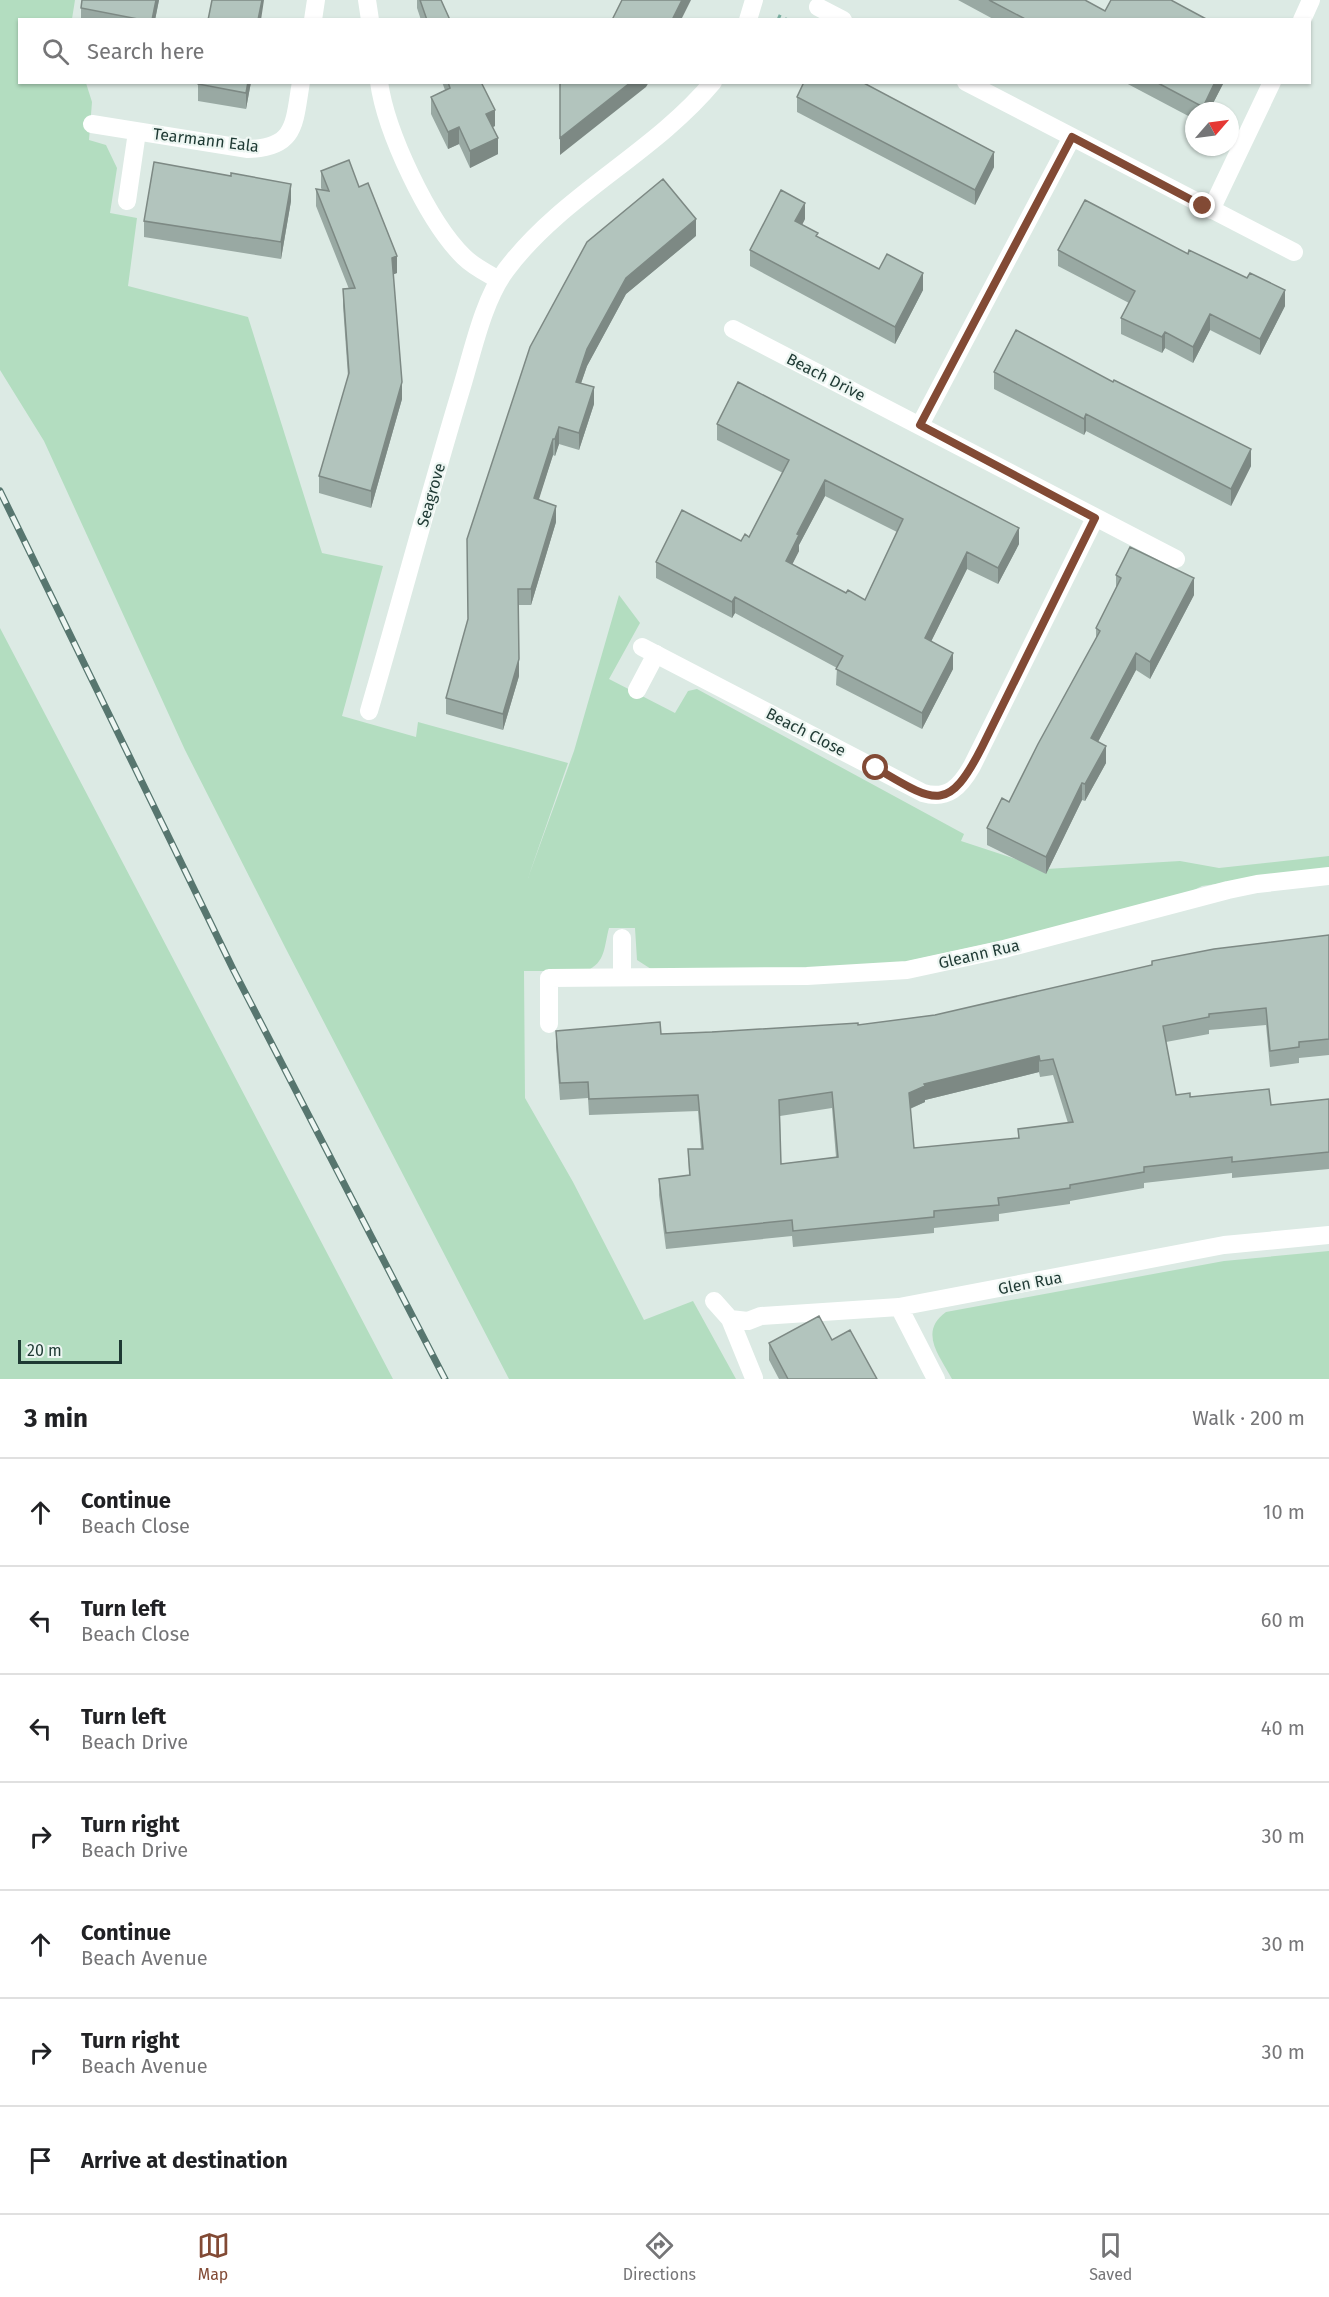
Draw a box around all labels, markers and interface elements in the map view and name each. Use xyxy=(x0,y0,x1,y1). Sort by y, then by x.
search box xyxy=(18,18,1311,84)
icon: search xyxy=(39,35,72,68)
text: Search here xyxy=(87,38,205,65)
north arrow xyxy=(1185,102,1239,156)
street label: Tearmann Eala xyxy=(152,124,260,156)
route end xyxy=(1189,192,1215,218)
street label: Beach Drive xyxy=(783,349,869,405)
street label: Seagrove xyxy=(413,461,449,529)
street label: Beach Close xyxy=(763,704,849,760)
route start xyxy=(862,754,888,780)
street label: Gleann Rua xyxy=(937,935,1021,973)
street label: Glen Rua xyxy=(996,1267,1064,1299)
scale bar xyxy=(18,1337,122,1364)
text: 20 m xyxy=(27,1341,62,1360)
text: 3 min xyxy=(24,1403,88,1434)
text: Walk · 200 m xyxy=(1192,1406,1305,1430)
text: Continue xyxy=(81,1487,171,1514)
icon: ahead xyxy=(24,1496,57,1529)
text: 10 m xyxy=(1263,1500,1305,1524)
text: Beach Close xyxy=(81,1514,190,1538)
text: Turn left xyxy=(81,1595,166,1622)
icon: left xyxy=(24,1604,57,1637)
text: 60 m xyxy=(1261,1608,1305,1632)
text: Beach Close xyxy=(81,1622,190,1646)
text: Turn left xyxy=(81,1703,166,1730)
icon: left xyxy=(24,1712,57,1745)
text: 40 m xyxy=(1261,1716,1305,1740)
text: Beach Drive xyxy=(81,1730,188,1754)
text: Turn right xyxy=(81,1811,180,1838)
icon: right xyxy=(24,1820,57,1853)
text: 30 m xyxy=(1261,1824,1305,1848)
text: Beach Drive xyxy=(81,1838,188,1862)
text: Continue xyxy=(81,1919,171,1946)
icon: ahead xyxy=(24,1928,57,1961)
text: 30 m xyxy=(1261,1932,1305,1956)
text: Beach Avenue xyxy=(81,1946,208,1970)
text: Turn right xyxy=(81,2027,180,2054)
icon: right xyxy=(24,2036,57,2069)
text: 30 m xyxy=(1261,2040,1305,2064)
text: Beach Avenue xyxy=(81,2054,208,2078)
icon: arrive xyxy=(24,2144,57,2177)
text: Arrive at destination xyxy=(81,2147,288,2174)
tab: Map xyxy=(197,2229,230,2284)
tab: Directions xyxy=(623,2229,696,2284)
tab: Saved xyxy=(1089,2229,1132,2284)

